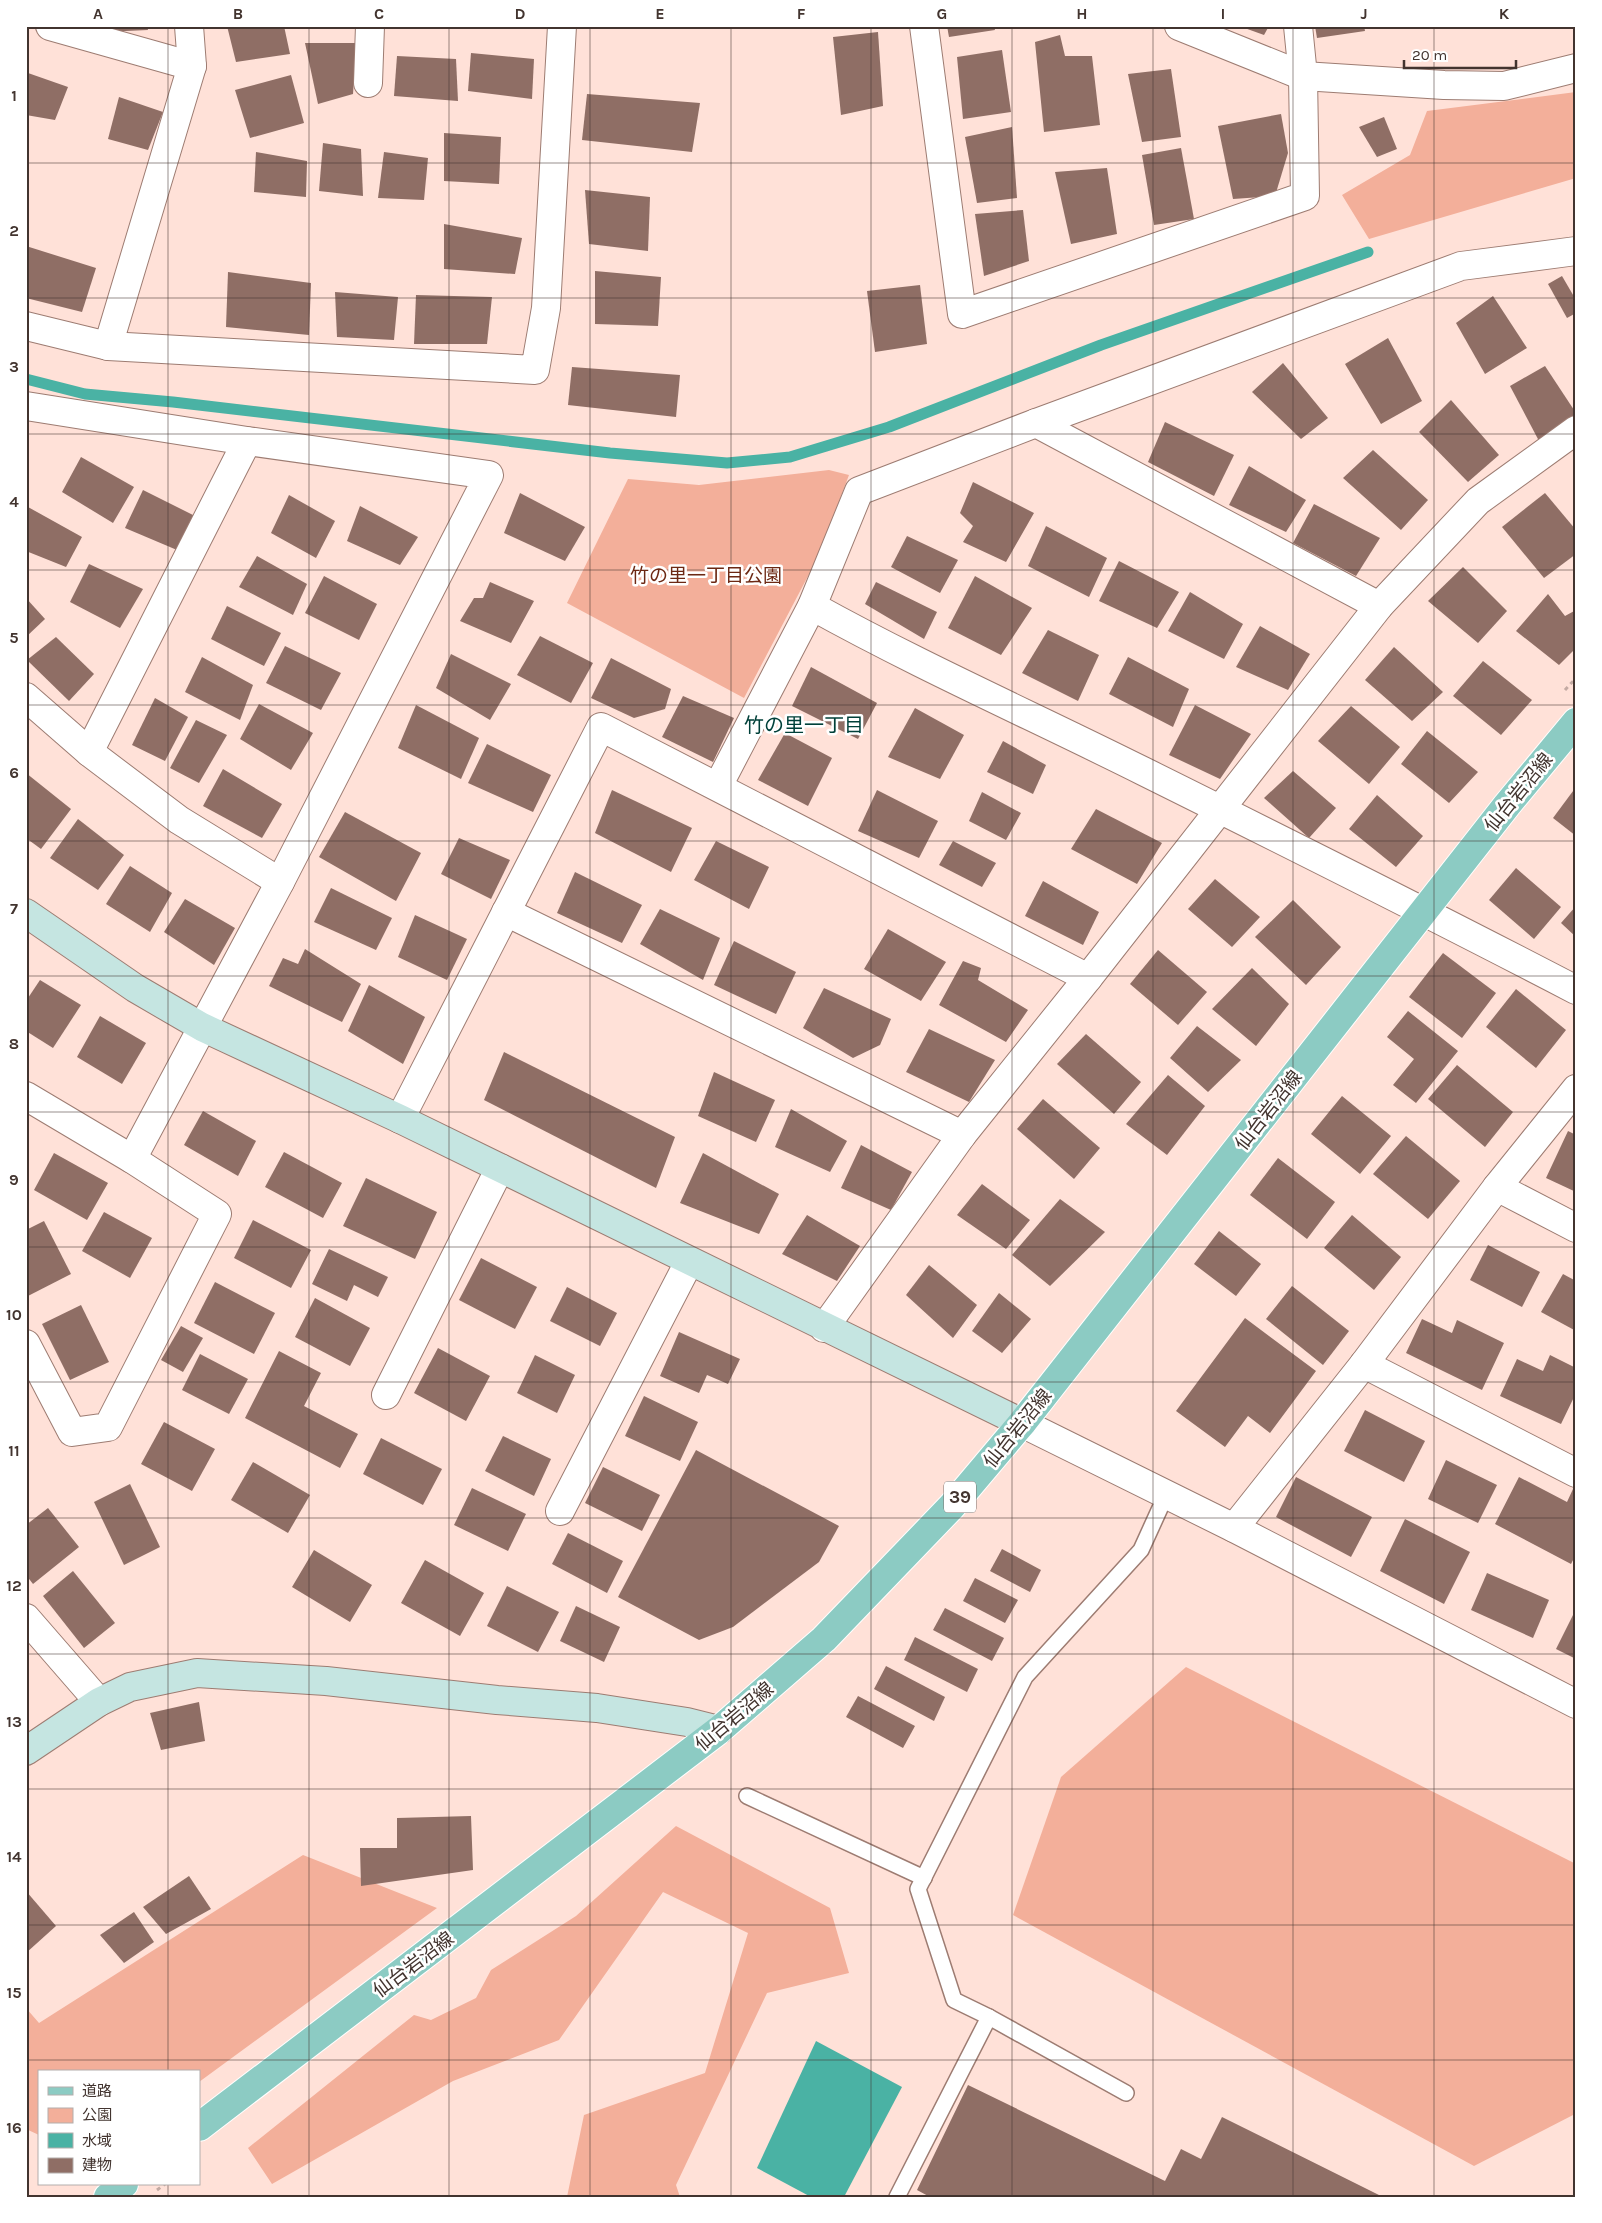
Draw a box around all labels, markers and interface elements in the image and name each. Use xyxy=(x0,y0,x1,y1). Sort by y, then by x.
text: A xyxy=(93,4,103,23)
text: B xyxy=(233,4,243,23)
text: C xyxy=(374,4,384,23)
text: D xyxy=(515,4,526,23)
text: E xyxy=(655,4,665,23)
text: F xyxy=(797,4,806,23)
text: G xyxy=(937,4,947,23)
text: H xyxy=(1076,4,1088,23)
text: I xyxy=(1221,4,1225,23)
text: J xyxy=(1360,4,1368,23)
text: K xyxy=(1499,4,1510,23)
scale bar xyxy=(1404,38,1517,70)
text: 20 m xyxy=(1412,46,1447,64)
text: 1 xyxy=(11,86,17,105)
text: 2 xyxy=(9,221,19,240)
text: 3 xyxy=(9,357,19,376)
text: 4 xyxy=(9,492,19,511)
park label: 竹の里一丁目公園 xyxy=(630,565,782,587)
text: 5 xyxy=(9,628,19,647)
district label: 竹の里一丁目 xyxy=(744,714,864,737)
street label: 仙台岩沼線 xyxy=(1480,749,1557,836)
text: 6 xyxy=(9,763,19,782)
text: 7 xyxy=(10,899,18,918)
text: 8 xyxy=(9,1034,19,1053)
street label: 仙台岩沼線 xyxy=(1231,1066,1307,1155)
text: 9 xyxy=(9,1170,19,1189)
text: 10 xyxy=(6,1305,22,1324)
street label: 仙台岩沼線 xyxy=(979,1385,1056,1472)
text: 11 xyxy=(8,1441,20,1460)
road number: 39 xyxy=(944,1481,976,1512)
text: 12 xyxy=(6,1576,22,1595)
street label: 仙台岩沼線 xyxy=(691,1678,778,1756)
text: 13 xyxy=(6,1712,22,1731)
text: 14 xyxy=(6,1847,22,1866)
street label: 仙台岩沼線 xyxy=(369,1927,458,2002)
text: 15 xyxy=(6,1983,22,2002)
legend xyxy=(38,2070,200,2186)
text: 道路 xyxy=(82,2082,112,2100)
text: 公園 xyxy=(82,2106,112,2124)
text: 16 xyxy=(6,2118,22,2137)
text: 水域 xyxy=(82,2132,112,2150)
text: 建物 xyxy=(82,2156,112,2174)

